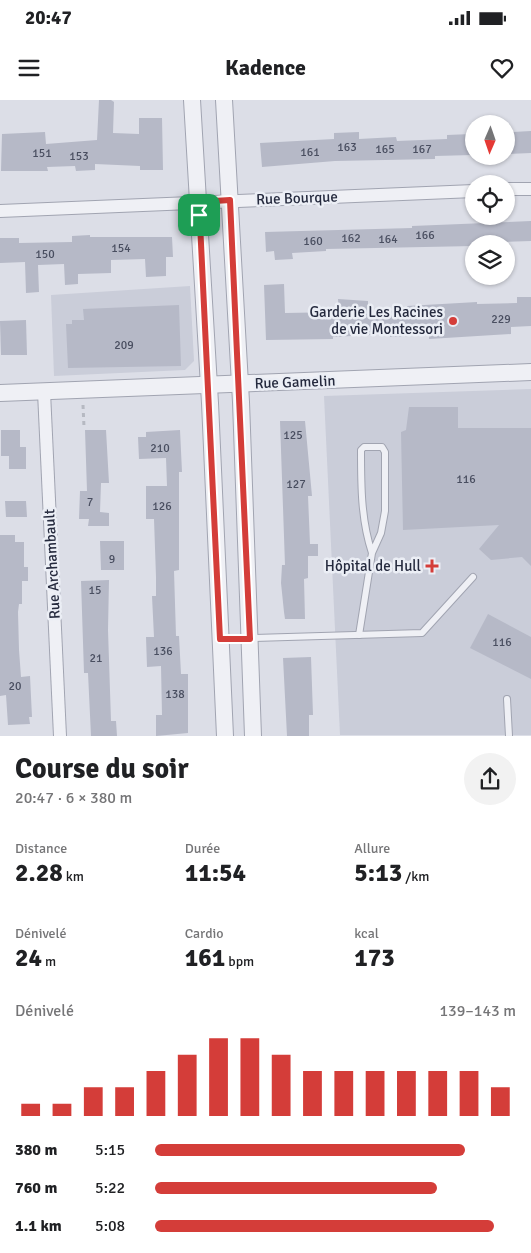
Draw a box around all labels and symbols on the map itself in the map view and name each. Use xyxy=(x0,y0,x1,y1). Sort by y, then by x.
north arrow xyxy=(465,115,515,165)
house number: 163 xyxy=(337,140,357,155)
house number: 165 xyxy=(375,142,395,157)
house number: 167 xyxy=(412,142,432,157)
house number: 161 xyxy=(300,145,320,160)
house number: 151 xyxy=(32,146,52,161)
house number: 153 xyxy=(69,149,89,164)
street label: Rue Bourque xyxy=(256,188,338,208)
pin xyxy=(178,194,220,236)
house number: 166 xyxy=(415,228,435,243)
house number: 162 xyxy=(341,231,361,246)
house number: 164 xyxy=(378,232,398,247)
house number: 160 xyxy=(303,234,323,249)
house number: 154 xyxy=(111,241,131,256)
house number: 150 xyxy=(35,247,55,262)
place label: Garderie Les Racines de vie Montessori xyxy=(309,303,443,338)
house number: 229 xyxy=(491,312,511,327)
marker: Garderie Les Racines de vie Montessori xyxy=(447,315,459,327)
house number: 209 xyxy=(114,338,134,353)
street label: Rue Gamelin xyxy=(254,372,336,392)
house number: 125 xyxy=(283,428,303,443)
house number: 210 xyxy=(150,441,170,456)
house number: 116 xyxy=(456,472,476,487)
house number: 127 xyxy=(286,477,306,492)
house number: 7 xyxy=(87,495,93,510)
house number: 126 xyxy=(152,499,172,514)
street label: Rue Archambault xyxy=(40,509,64,619)
house number: 9 xyxy=(109,552,115,567)
place label: Hôpital de Hull xyxy=(325,557,421,575)
marker: Hôpital de Hull xyxy=(425,559,439,573)
house number: 15 xyxy=(89,583,101,598)
house number: 116 xyxy=(492,635,512,650)
house number: 136 xyxy=(153,644,173,659)
house number: 21 xyxy=(90,651,102,666)
house number: 20 xyxy=(9,679,21,694)
house number: 138 xyxy=(165,687,185,702)

